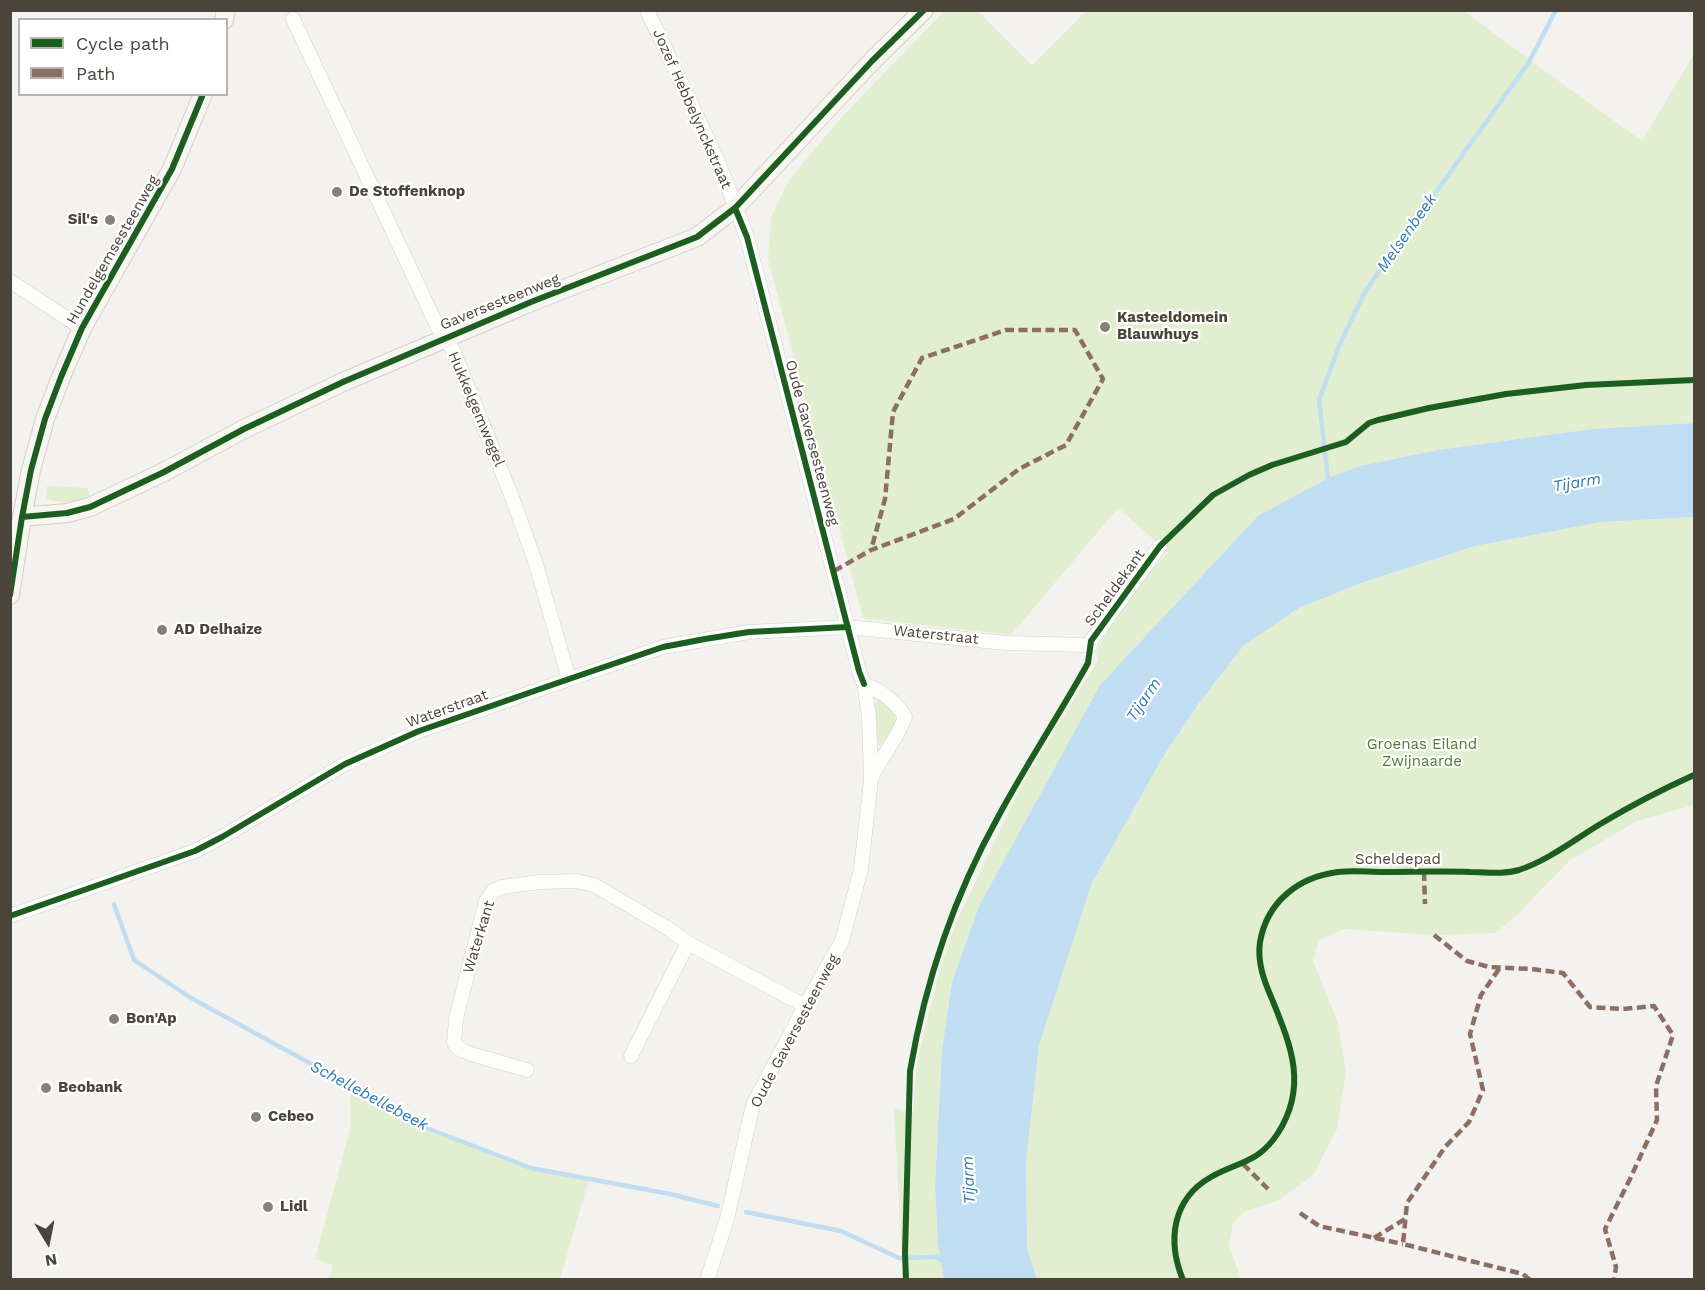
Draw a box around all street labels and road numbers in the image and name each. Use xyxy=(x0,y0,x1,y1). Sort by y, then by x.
street label: Jozef Hebbelynckstraat xyxy=(649,26,735,192)
street label: Hundelgemsesteenweg xyxy=(63,172,163,328)
street label: Gaversesteenweg xyxy=(438,270,562,334)
street label: Hukkelgemwegel xyxy=(444,349,508,469)
street label: Oude Gaversesteenweg xyxy=(781,358,843,528)
street label: Scheldekant xyxy=(1081,546,1149,630)
street label: Waterstraat xyxy=(892,622,980,648)
street label: Waterstraat xyxy=(404,686,490,732)
street label: Scheldepad xyxy=(1355,851,1441,869)
street label: Waterkant xyxy=(459,898,499,976)
street label: Oude Gaversesteenweg xyxy=(747,951,843,1111)

